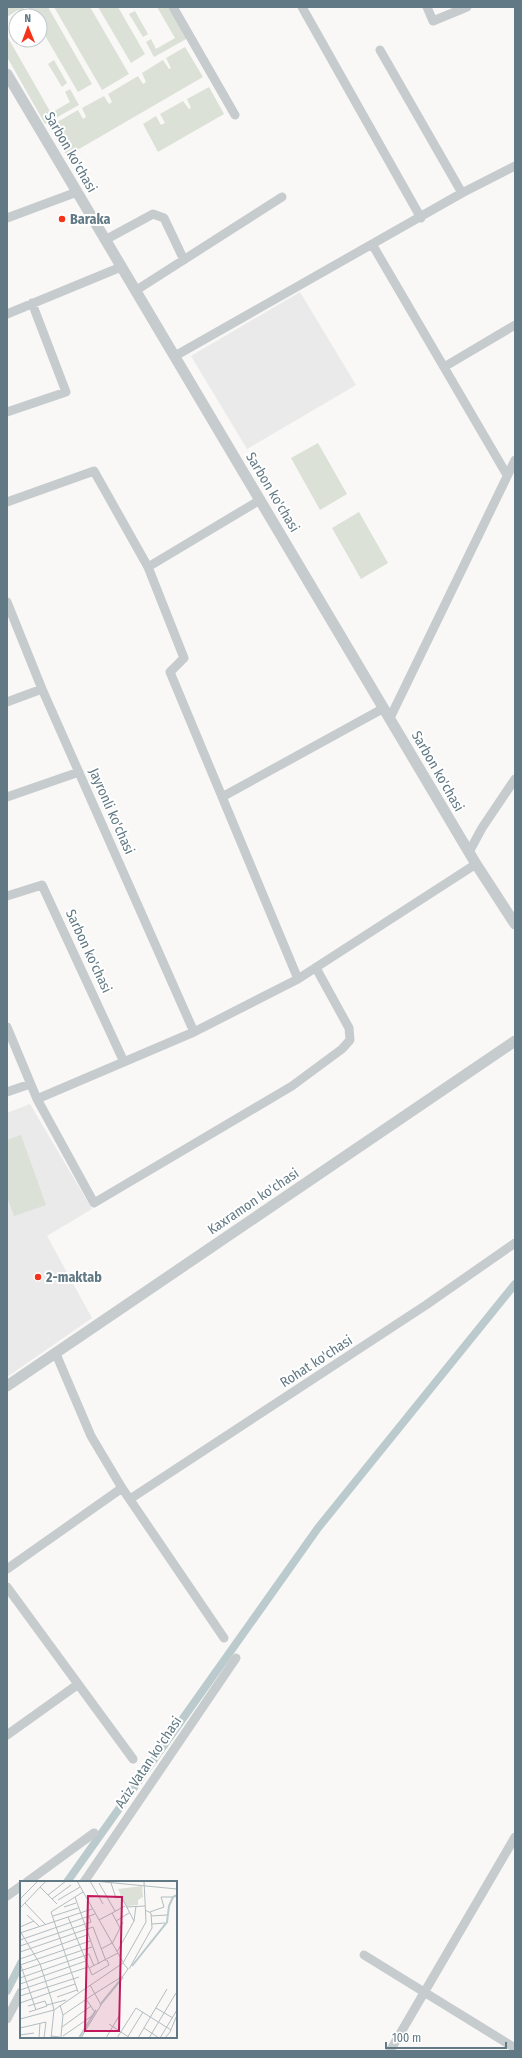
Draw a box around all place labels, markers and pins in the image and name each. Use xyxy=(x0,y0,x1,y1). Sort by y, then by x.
place label: Baraka xyxy=(70,211,110,228)
marker: Baraka xyxy=(57,214,67,224)
place label: 2-maktab xyxy=(45,1269,102,1286)
marker: 2-maktab xyxy=(33,1272,43,1282)

